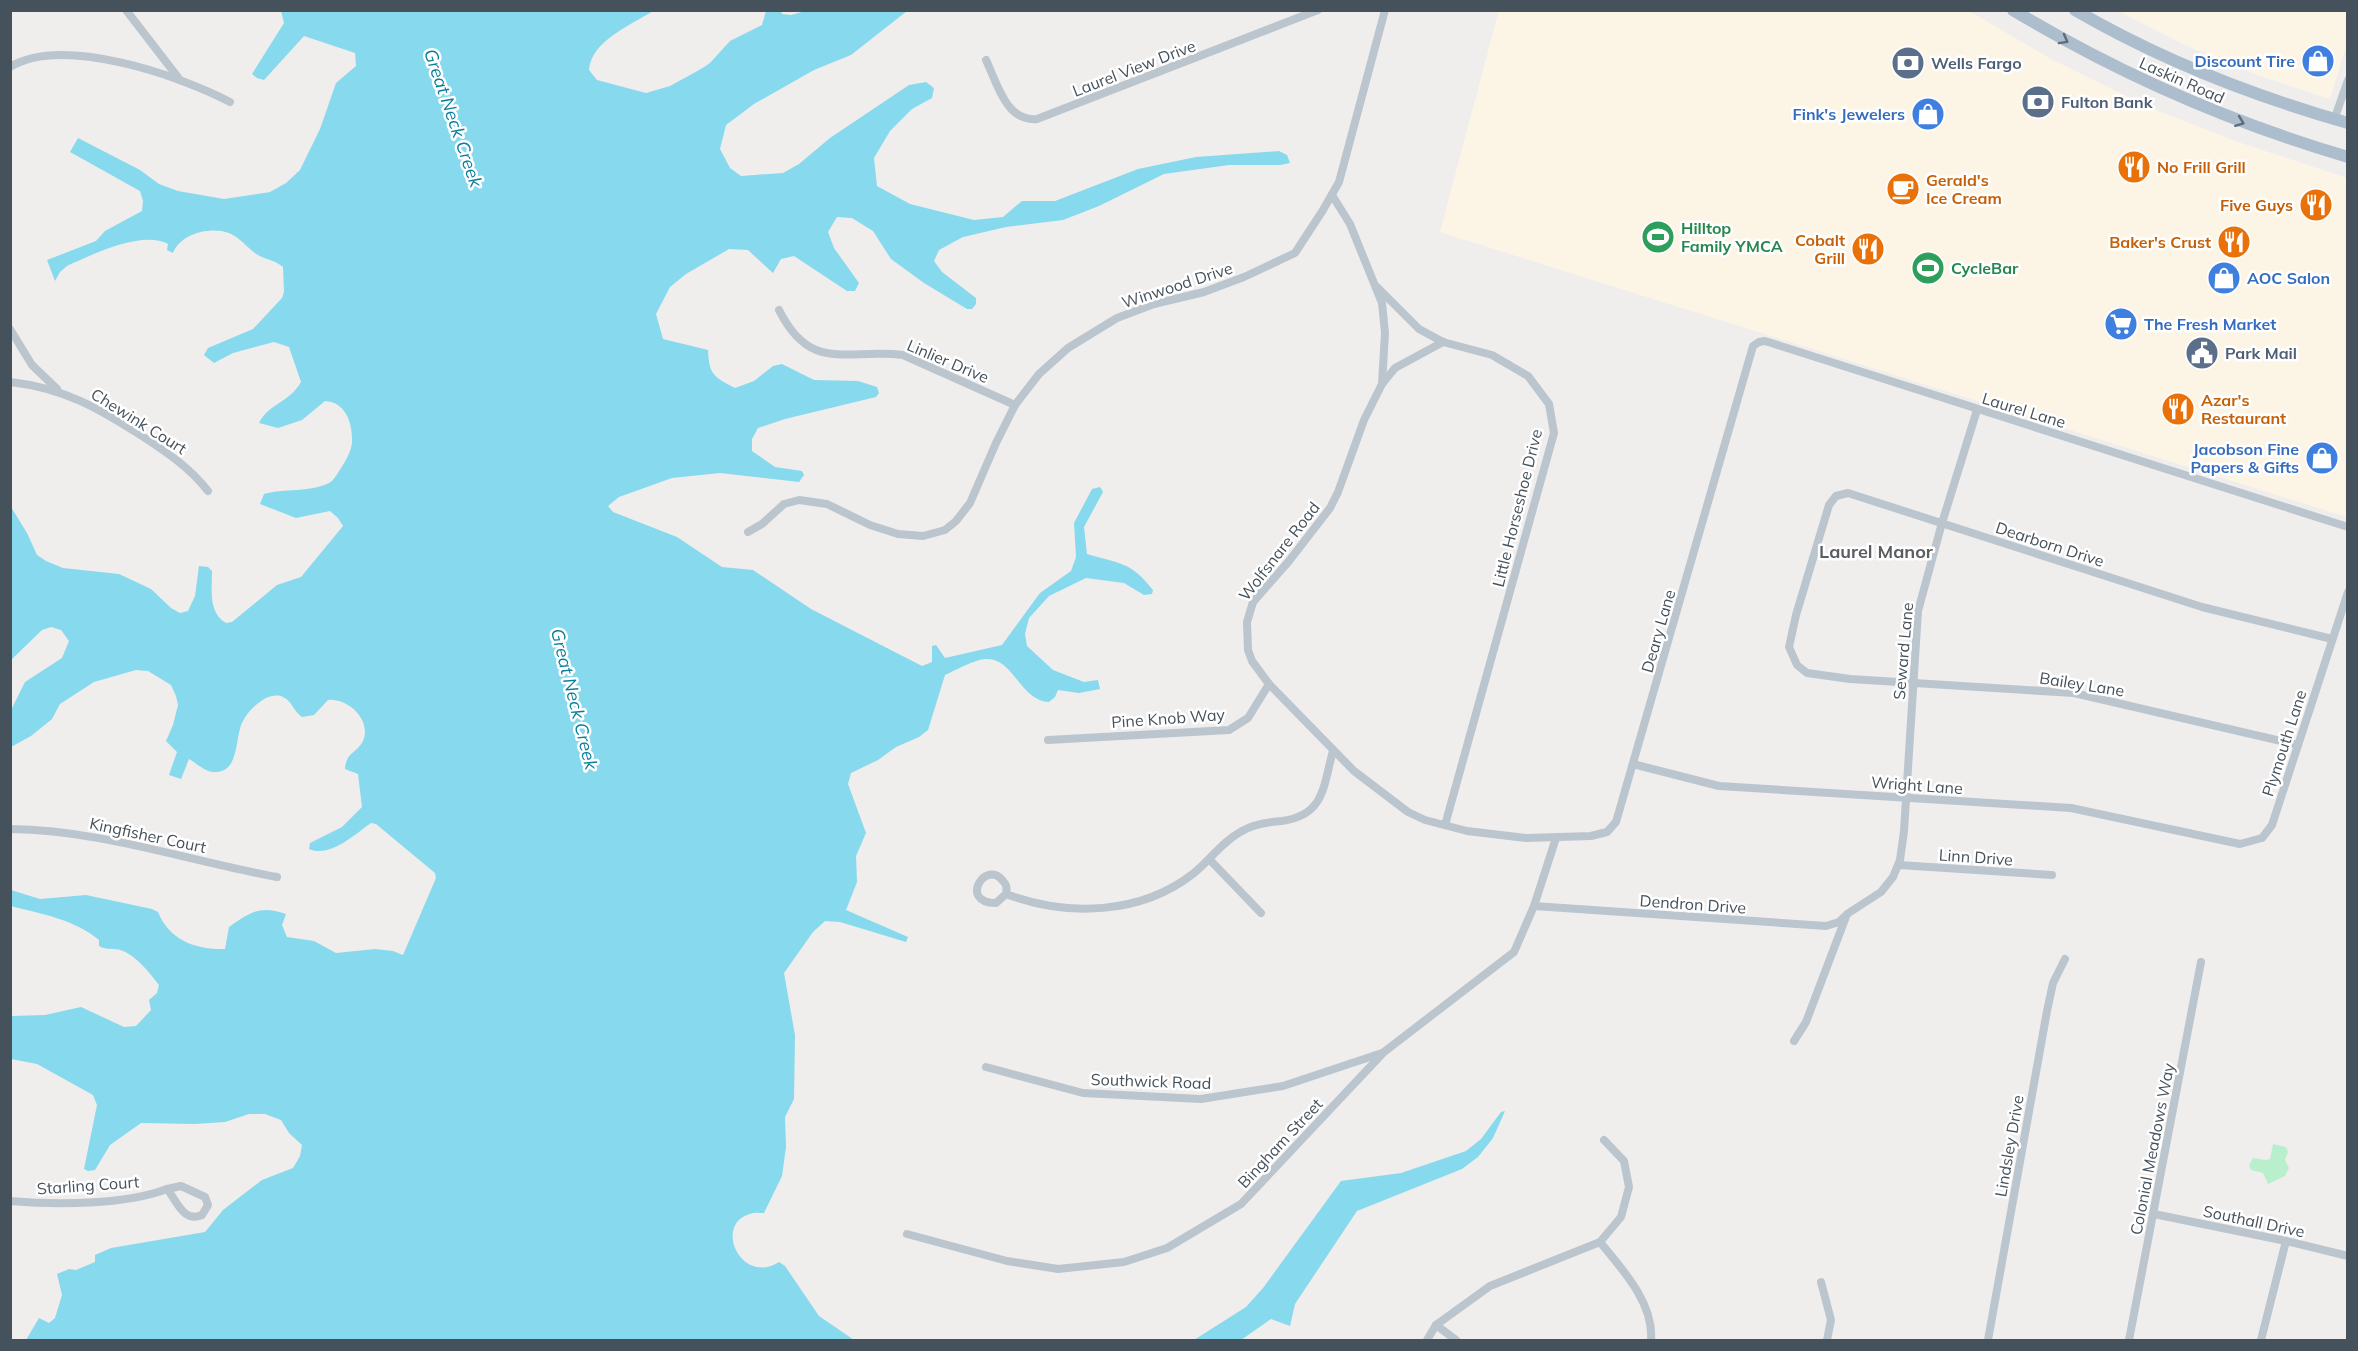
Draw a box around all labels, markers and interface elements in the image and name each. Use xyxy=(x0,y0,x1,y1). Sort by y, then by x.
one-way arrow xyxy=(2058,33,2068,44)
street label: Laurel View Drive xyxy=(1070,35,1198,101)
shop icon: Discount Tire xyxy=(2300,43,2336,79)
bank icon: Wells Fargo xyxy=(1890,45,1926,81)
water label: Great Neck Creek xyxy=(419,46,488,191)
place label: Discount Tire xyxy=(2195,51,2295,71)
street label: Laskin Road xyxy=(2136,52,2228,108)
place label: Wells Fargo xyxy=(1931,53,2022,73)
bank icon: Fulton Bank xyxy=(2020,84,2056,120)
place label: Fulton Bank xyxy=(2061,92,2154,112)
shop icon: Fink's Jewelers xyxy=(1910,96,1946,132)
place label: Fink's Jewelers xyxy=(1793,104,1905,124)
one-way arrow xyxy=(2235,115,2245,128)
restaurant icon: No Frill Grill xyxy=(2116,149,2152,185)
place label: No Frill Grill xyxy=(2157,157,2246,177)
place label: Gerald's Ice Cream xyxy=(1926,170,2002,208)
cafe icon: Gerald's Ice Cream xyxy=(1885,171,1921,207)
restaurant icon: Five Guys xyxy=(2298,187,2334,223)
place label: Five Guys xyxy=(2220,195,2293,215)
place label: Hilltop Family YMCA xyxy=(1681,218,1783,256)
sports icon: Hilltop Family YMCA xyxy=(1640,219,1676,255)
restaurant icon: Baker's Crust xyxy=(2216,224,2252,260)
place label: Cobalt Grill xyxy=(1795,230,1845,268)
restaurant icon: Cobalt Grill xyxy=(1850,231,1886,267)
place label: Baker's Crust xyxy=(2109,232,2211,252)
sports icon: CycleBar xyxy=(1910,250,1946,286)
street label: Winwood Drive xyxy=(1119,258,1235,312)
place label: CycleBar xyxy=(1951,258,2019,278)
shop icon: AOC Salon xyxy=(2206,260,2242,296)
place label: AOC Salon xyxy=(2247,268,2330,288)
supermarket icon: The Fresh Market xyxy=(2103,306,2139,342)
place label: The Fresh Market xyxy=(2144,314,2276,334)
street label: Linlier Drive xyxy=(904,335,992,387)
public building icon: Park Mail xyxy=(2184,335,2220,371)
place label: Park Mail xyxy=(2225,343,2297,363)
street label: Chewink Court xyxy=(87,384,191,459)
street label: Laurel Lane xyxy=(1980,388,2068,432)
place label: Azar's Restaurant xyxy=(2201,390,2286,428)
restaurant icon: Azar's Restaurant xyxy=(2160,391,2196,427)
street label: Little Horseshoe Drive xyxy=(1488,427,1546,589)
place label: Jacobson Fine Papers & Gifts xyxy=(2191,439,2299,477)
shop icon: Jacobson Fine Papers & Gifts xyxy=(2304,440,2340,476)
street label: Wolfsnare Road xyxy=(1234,498,1324,604)
street label: Dearborn Drive xyxy=(1993,517,2107,571)
district label: Laurel Manor xyxy=(1819,540,1934,563)
street label: Deary Lane xyxy=(1637,587,1679,675)
street label: Seward Lane xyxy=(1889,601,1917,701)
water label: Great Neck Creek xyxy=(546,626,603,773)
street label: Bailey Lane xyxy=(2038,667,2126,701)
street label: Plymouth Lane xyxy=(2257,687,2311,799)
street label: Pine Knob Way xyxy=(1111,704,1226,732)
street label: Wright Lane xyxy=(1871,772,1963,798)
street label: Kingfisher Court xyxy=(88,813,209,857)
street label: Linn Drive xyxy=(1938,844,2014,870)
street label: Dendron Drive xyxy=(1639,890,1747,918)
street label: Colonial Meadows Way xyxy=(2126,1061,2179,1237)
street label: Southwick Road xyxy=(1090,1069,1212,1093)
street label: Lindsley Drive xyxy=(1990,1093,2028,1199)
street label: Bingham Street xyxy=(1233,1094,1327,1192)
street label: Starling Court xyxy=(36,1171,140,1199)
street label: Southall Drive xyxy=(2201,1200,2307,1242)

